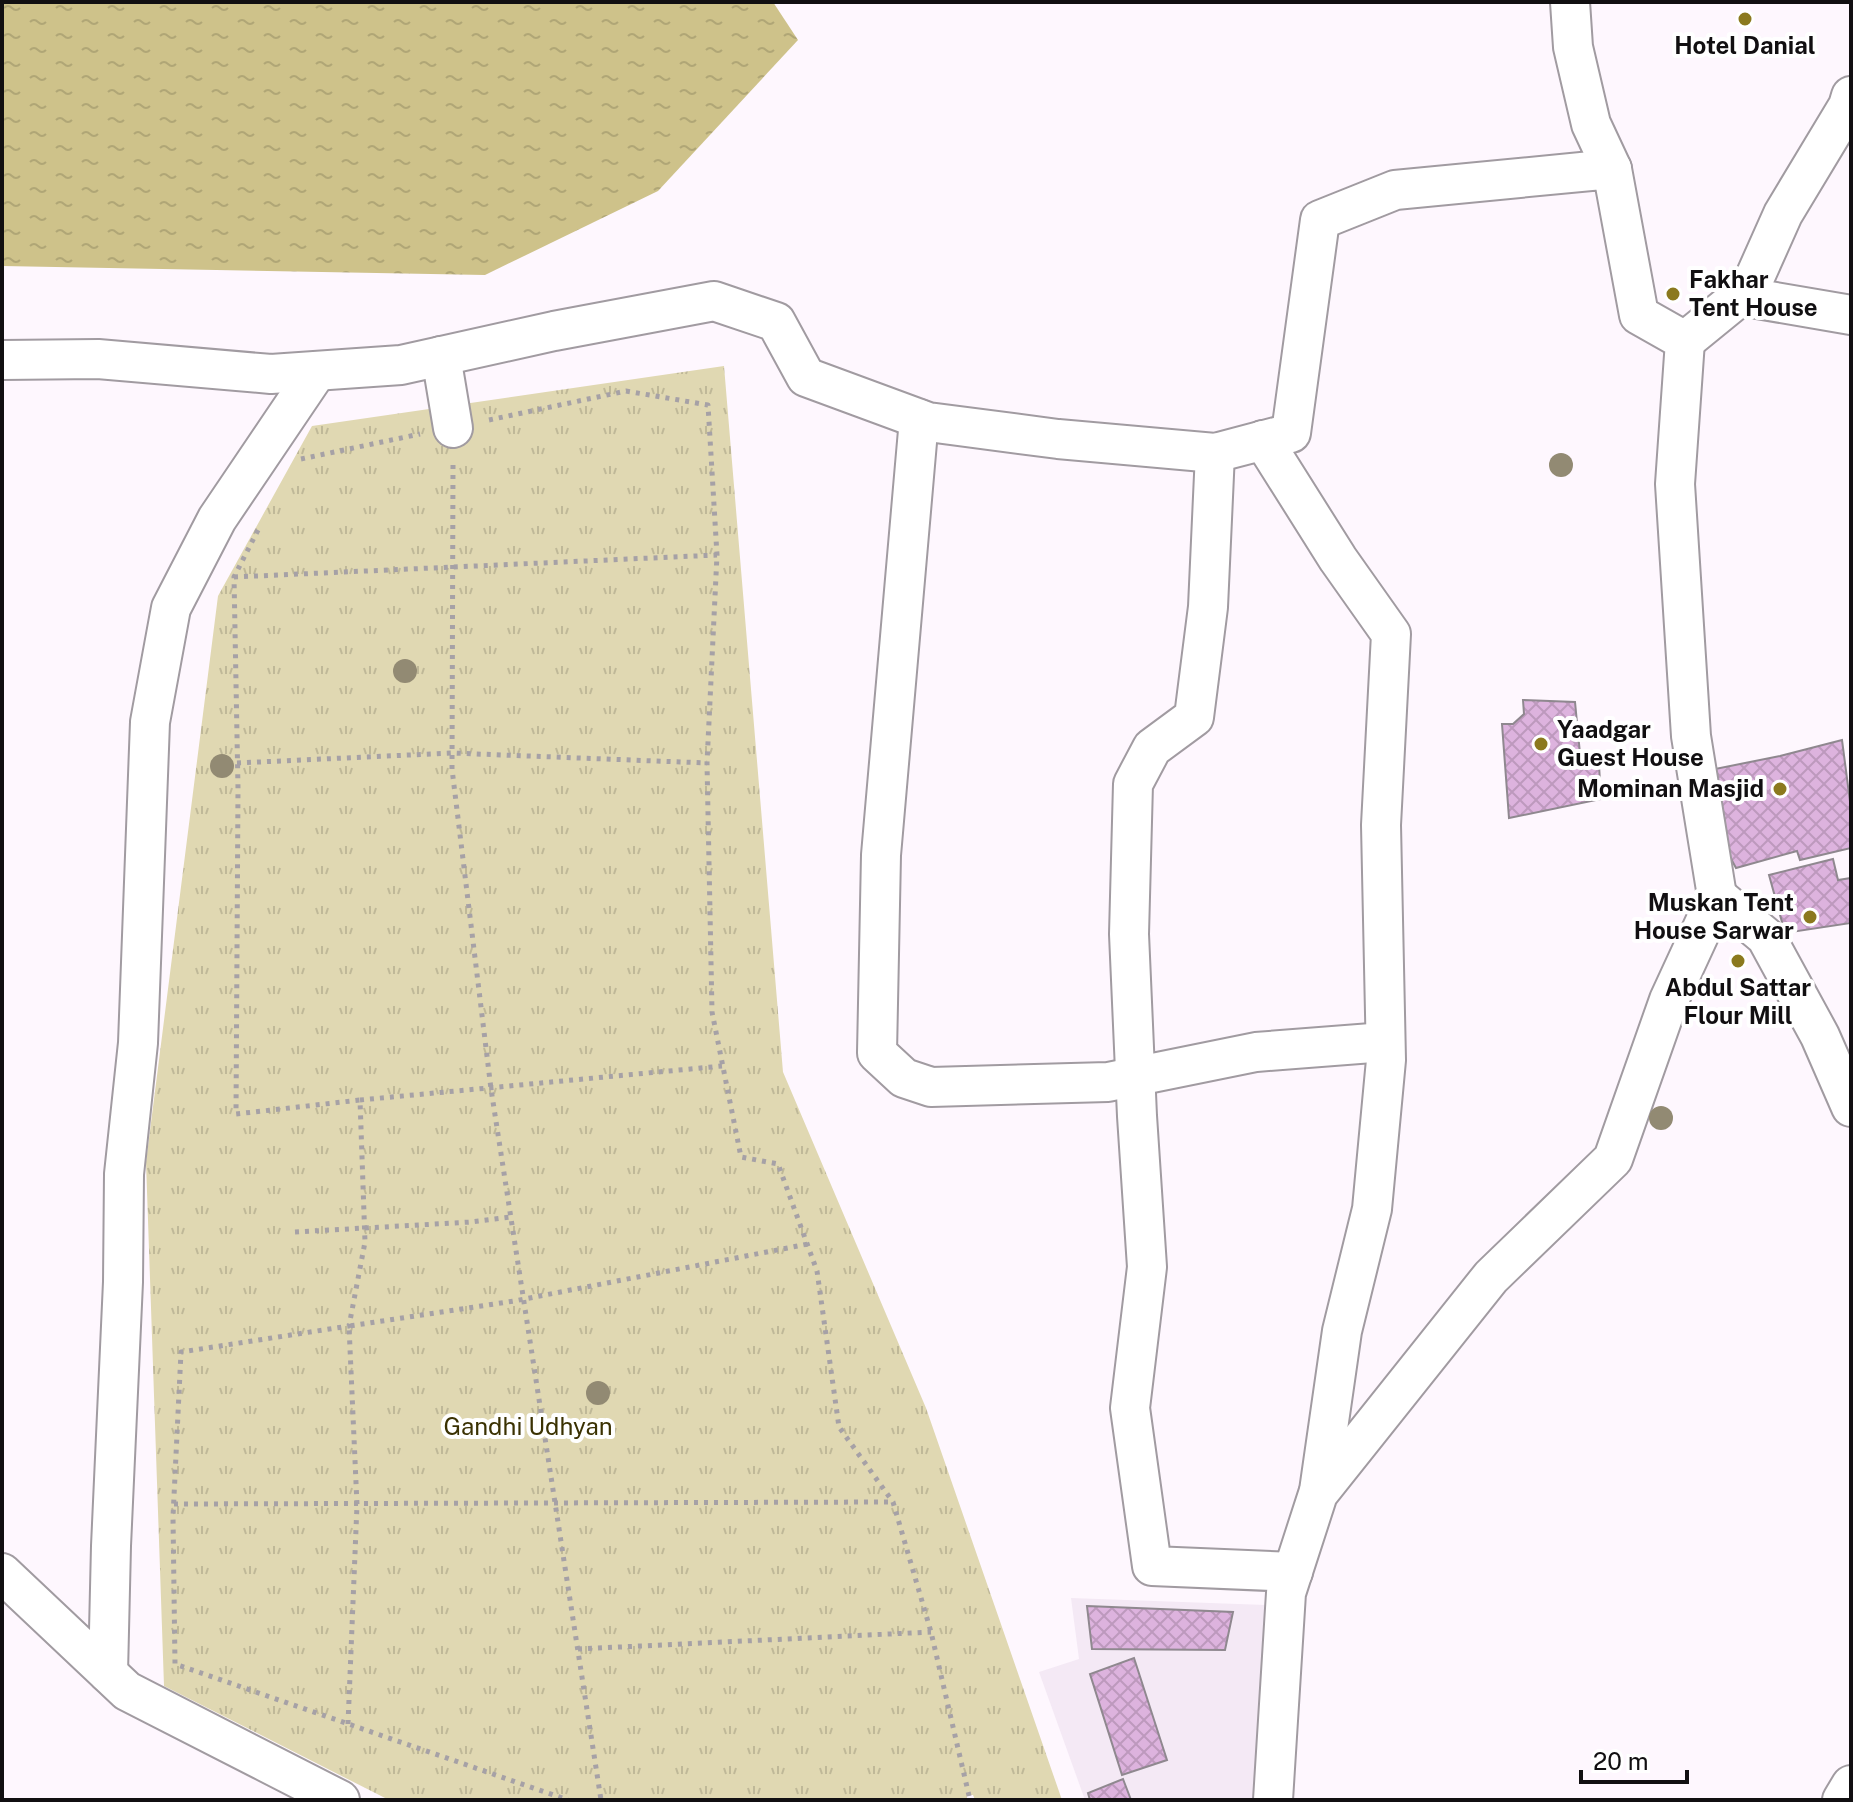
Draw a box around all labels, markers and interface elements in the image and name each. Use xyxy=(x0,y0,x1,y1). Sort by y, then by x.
marker: Hotel Danial xyxy=(1736,10,1754,28)
place label: Hotel Danial xyxy=(1674,31,1816,59)
place label: Fakhar Tent House xyxy=(1689,265,1818,321)
marker: Fakhar Tent House xyxy=(1664,285,1682,303)
place label: Yaadgar Guest House xyxy=(1557,715,1704,771)
marker: Yaadgar Guest House xyxy=(1532,735,1550,753)
place label: Mominan Masjid xyxy=(1577,774,1764,802)
marker: Mominan Masjid xyxy=(1771,780,1789,798)
place label: Muskan Tent House Sarwar xyxy=(1634,888,1794,944)
marker: Muskan Tent House Sarwar xyxy=(1801,908,1819,926)
marker: Abdul Sattar Flour Mill xyxy=(1729,952,1747,970)
place label: Abdul Sattar Flour Mill xyxy=(1665,973,1811,1029)
park label: Gandhi Udhyan xyxy=(443,1412,613,1440)
scale bar xyxy=(1581,1734,1687,1784)
text: 20 m xyxy=(1593,1747,1649,1775)

